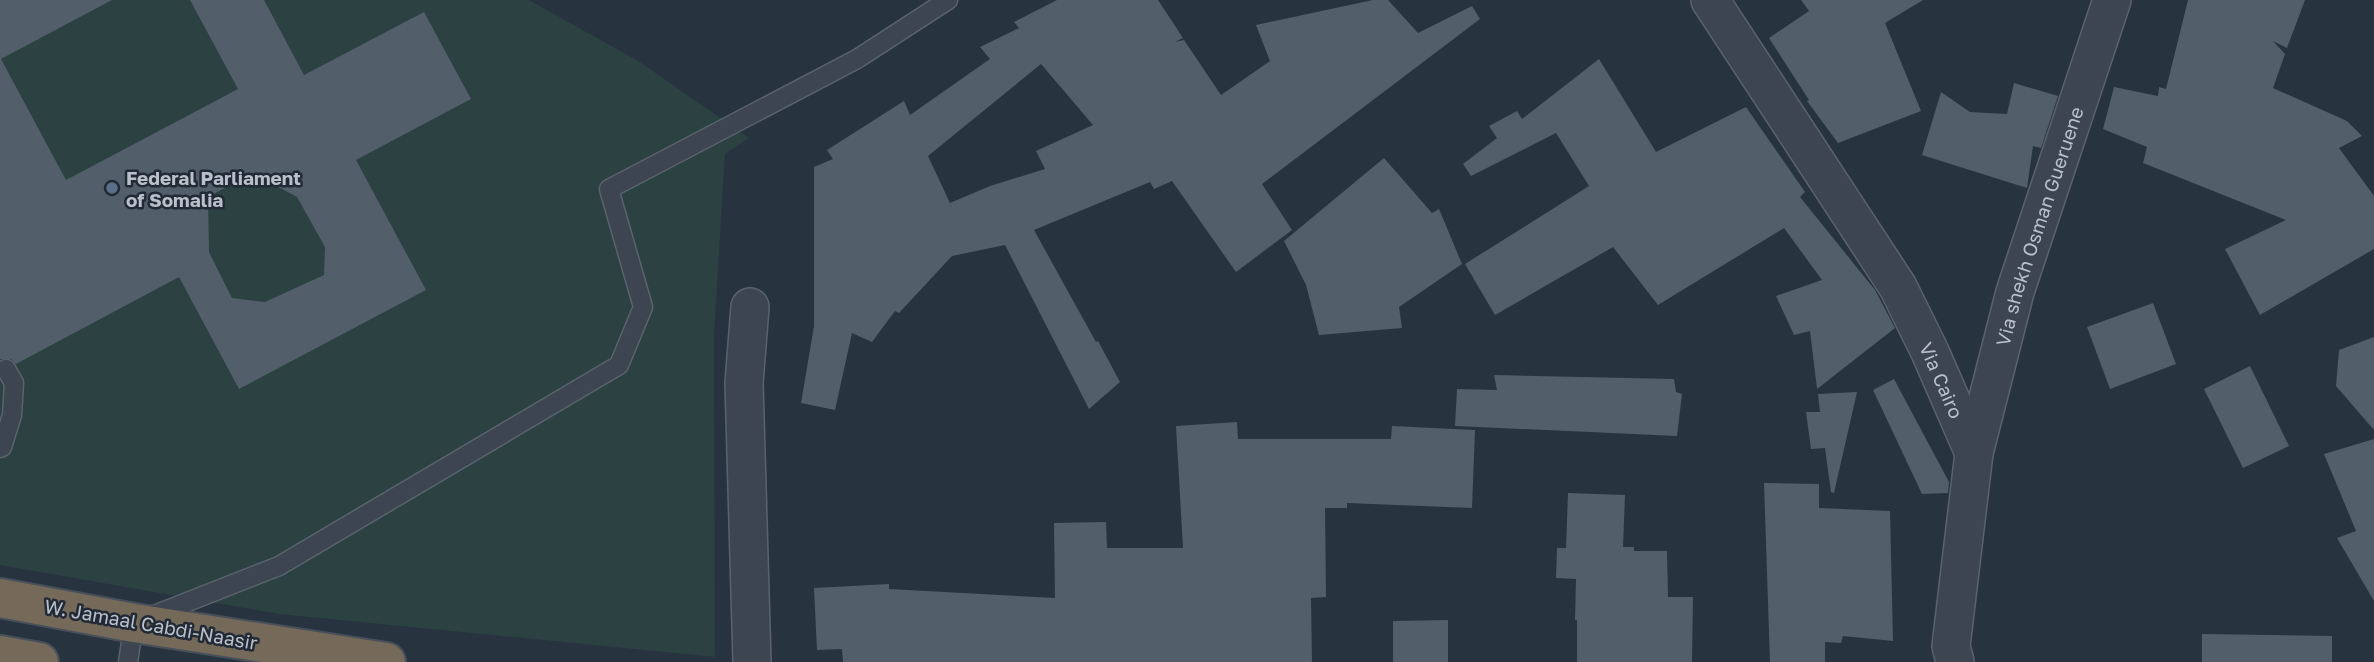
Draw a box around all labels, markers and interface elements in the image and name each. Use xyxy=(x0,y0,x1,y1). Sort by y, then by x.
street label: Via shekh Osman Gueruene xyxy=(1990,103,2087,348)
place label: Federal Parliament of Somalia xyxy=(126,166,301,211)
marker: Federal Parliament of Somalia xyxy=(104,180,120,196)
street label: Via Cairo xyxy=(1915,338,1969,422)
street label: W. Jamaal Cabdi-Naasir xyxy=(43,594,260,654)

